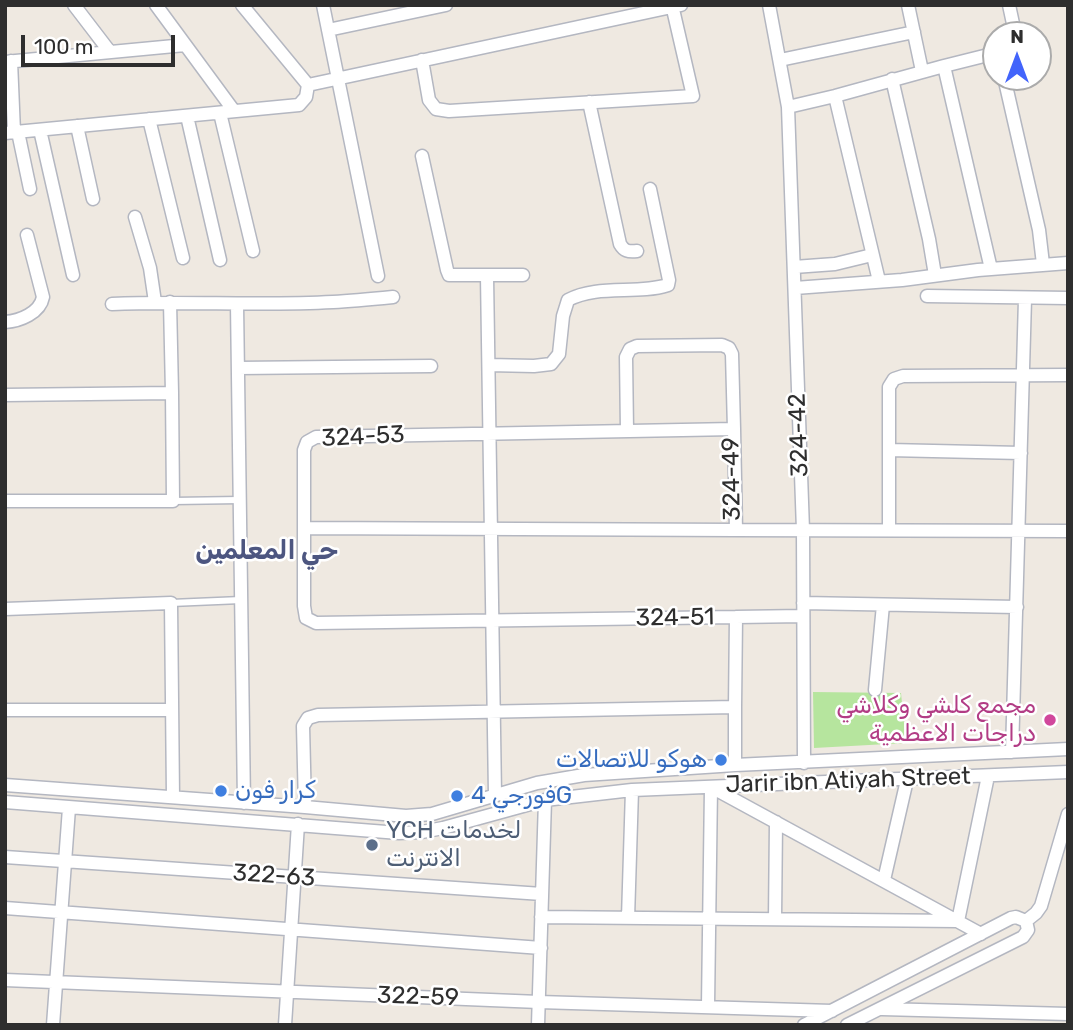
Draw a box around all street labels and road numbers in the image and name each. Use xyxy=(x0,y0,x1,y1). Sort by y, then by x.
street label: 324-42 xyxy=(783,393,815,477)
street label: 324-53 xyxy=(321,420,405,454)
street label: 324-49 xyxy=(717,437,747,521)
street label: 324-51 xyxy=(635,603,715,633)
street label: Jarir ibn Atiyah Street xyxy=(725,762,971,800)
street label: 322-63 xyxy=(232,859,316,893)
street label: 322-59 xyxy=(377,981,459,1013)

